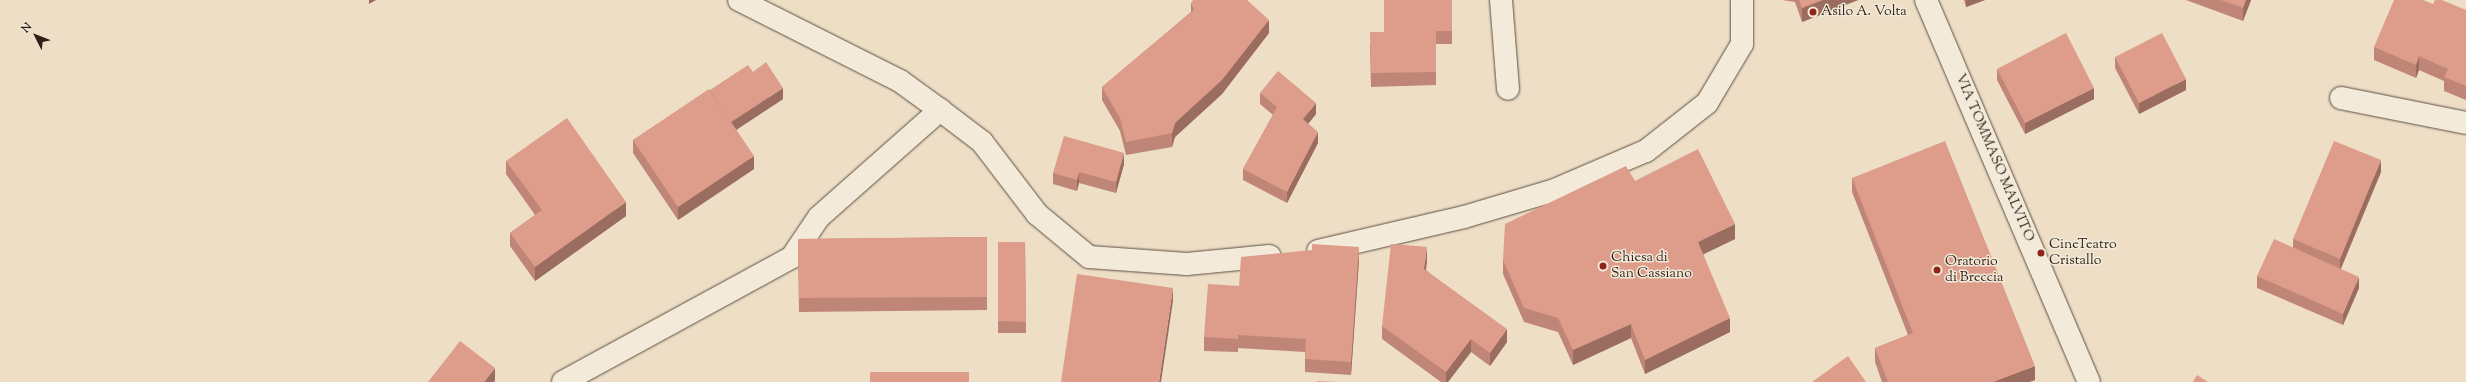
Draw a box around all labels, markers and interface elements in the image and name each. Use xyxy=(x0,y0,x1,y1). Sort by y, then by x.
place label: Asilo A. Volta xyxy=(1821,4,1907,20)
marker: Asilo A. Volta xyxy=(1808,7,1818,17)
north arrow xyxy=(16,16,56,56)
text: N xyxy=(18,19,36,37)
street label: VIA TOMMASO MALVITO xyxy=(1951,72,2037,244)
place label: CineTeatro Cristallo xyxy=(2049,237,2117,270)
marker: CineTeatro Cristallo xyxy=(2036,248,2046,258)
place label: Chiesa di San Cassiano xyxy=(1611,250,1692,282)
place label: Oratorio di Breccia xyxy=(1945,254,2004,286)
marker: Chiesa di San Cassiano xyxy=(1598,261,1608,271)
marker: Oratorio di Breccia xyxy=(1932,265,1942,275)

